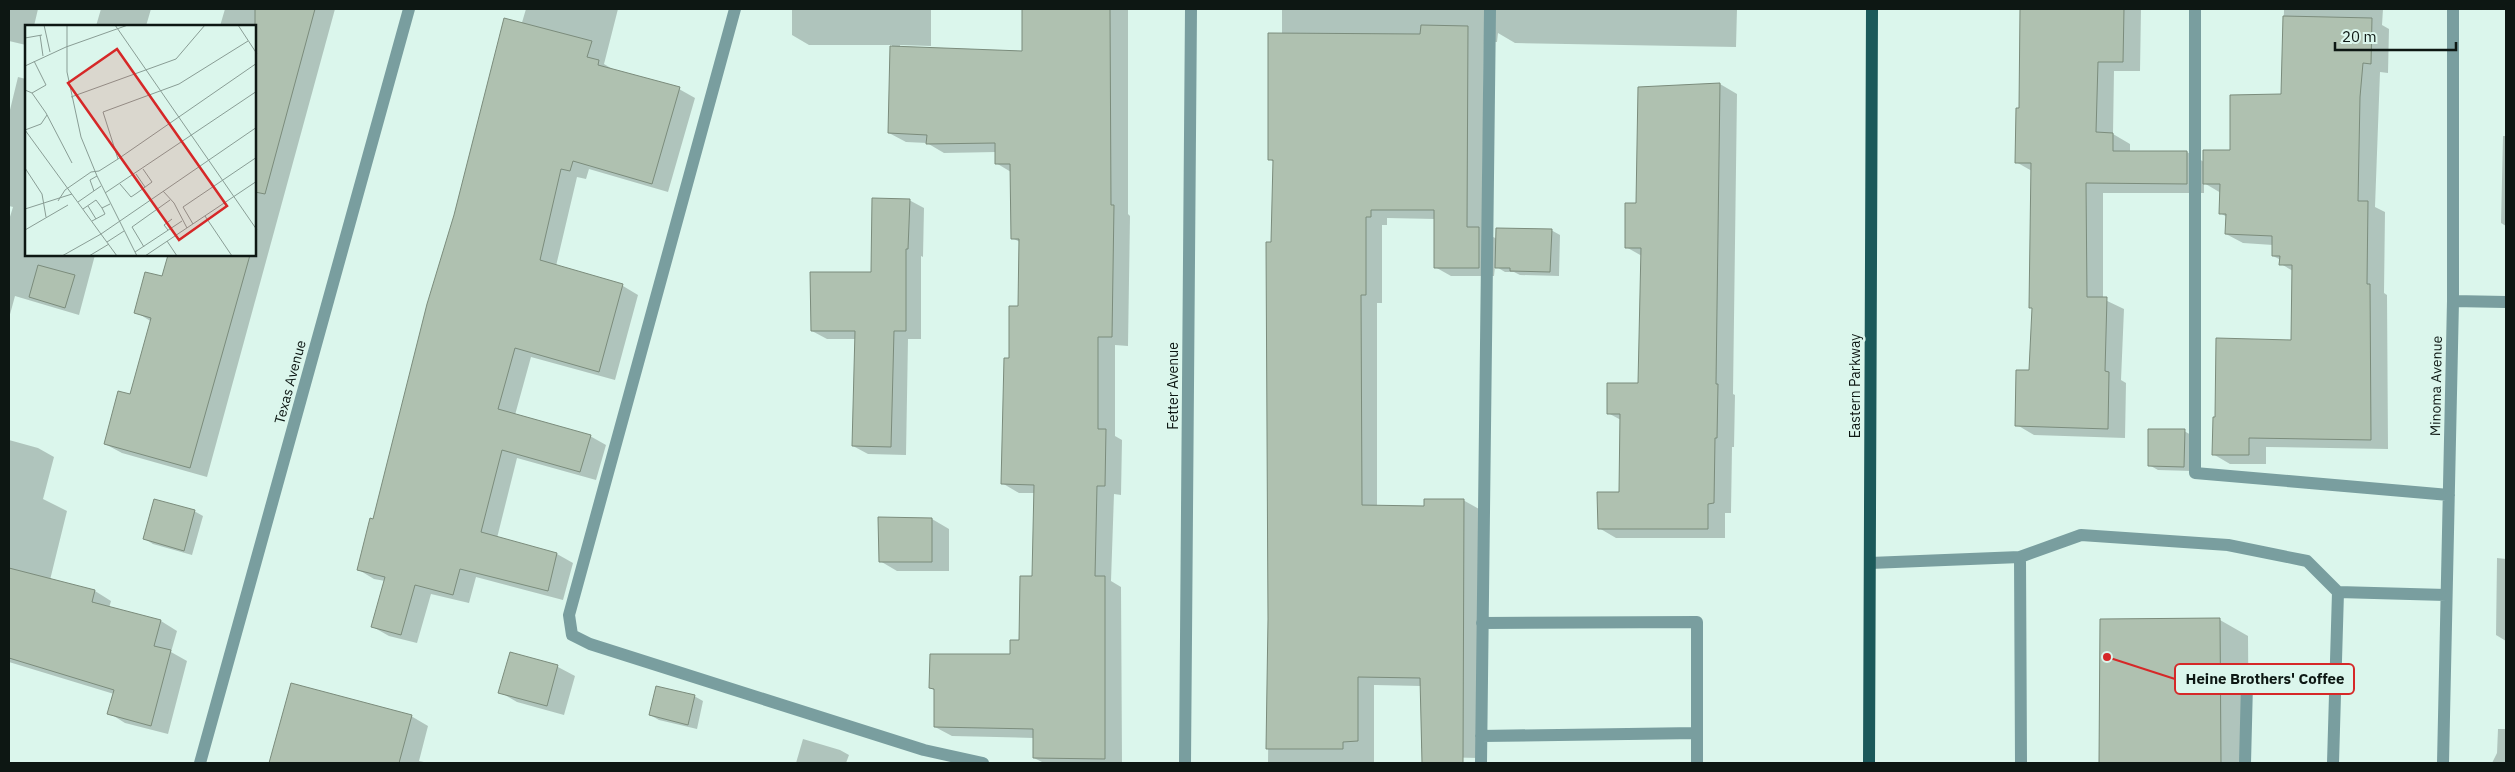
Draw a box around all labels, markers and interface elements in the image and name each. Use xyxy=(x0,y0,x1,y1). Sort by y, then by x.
scale bar xyxy=(2335,20,2456,52)
inset map xyxy=(25,25,256,256)
text: 20 m xyxy=(2342,27,2377,46)
street label: Eastern Parkway xyxy=(1846,334,1864,438)
street label: Minoma Avenue xyxy=(2426,335,2446,436)
street label: Texas Avenue xyxy=(270,338,310,426)
street label: Fetter Avenue xyxy=(1164,342,1182,430)
callout: Heine Brothers' Coffee xyxy=(2175,664,2354,694)
text: Heine Brothers' Coffee xyxy=(2186,669,2344,688)

